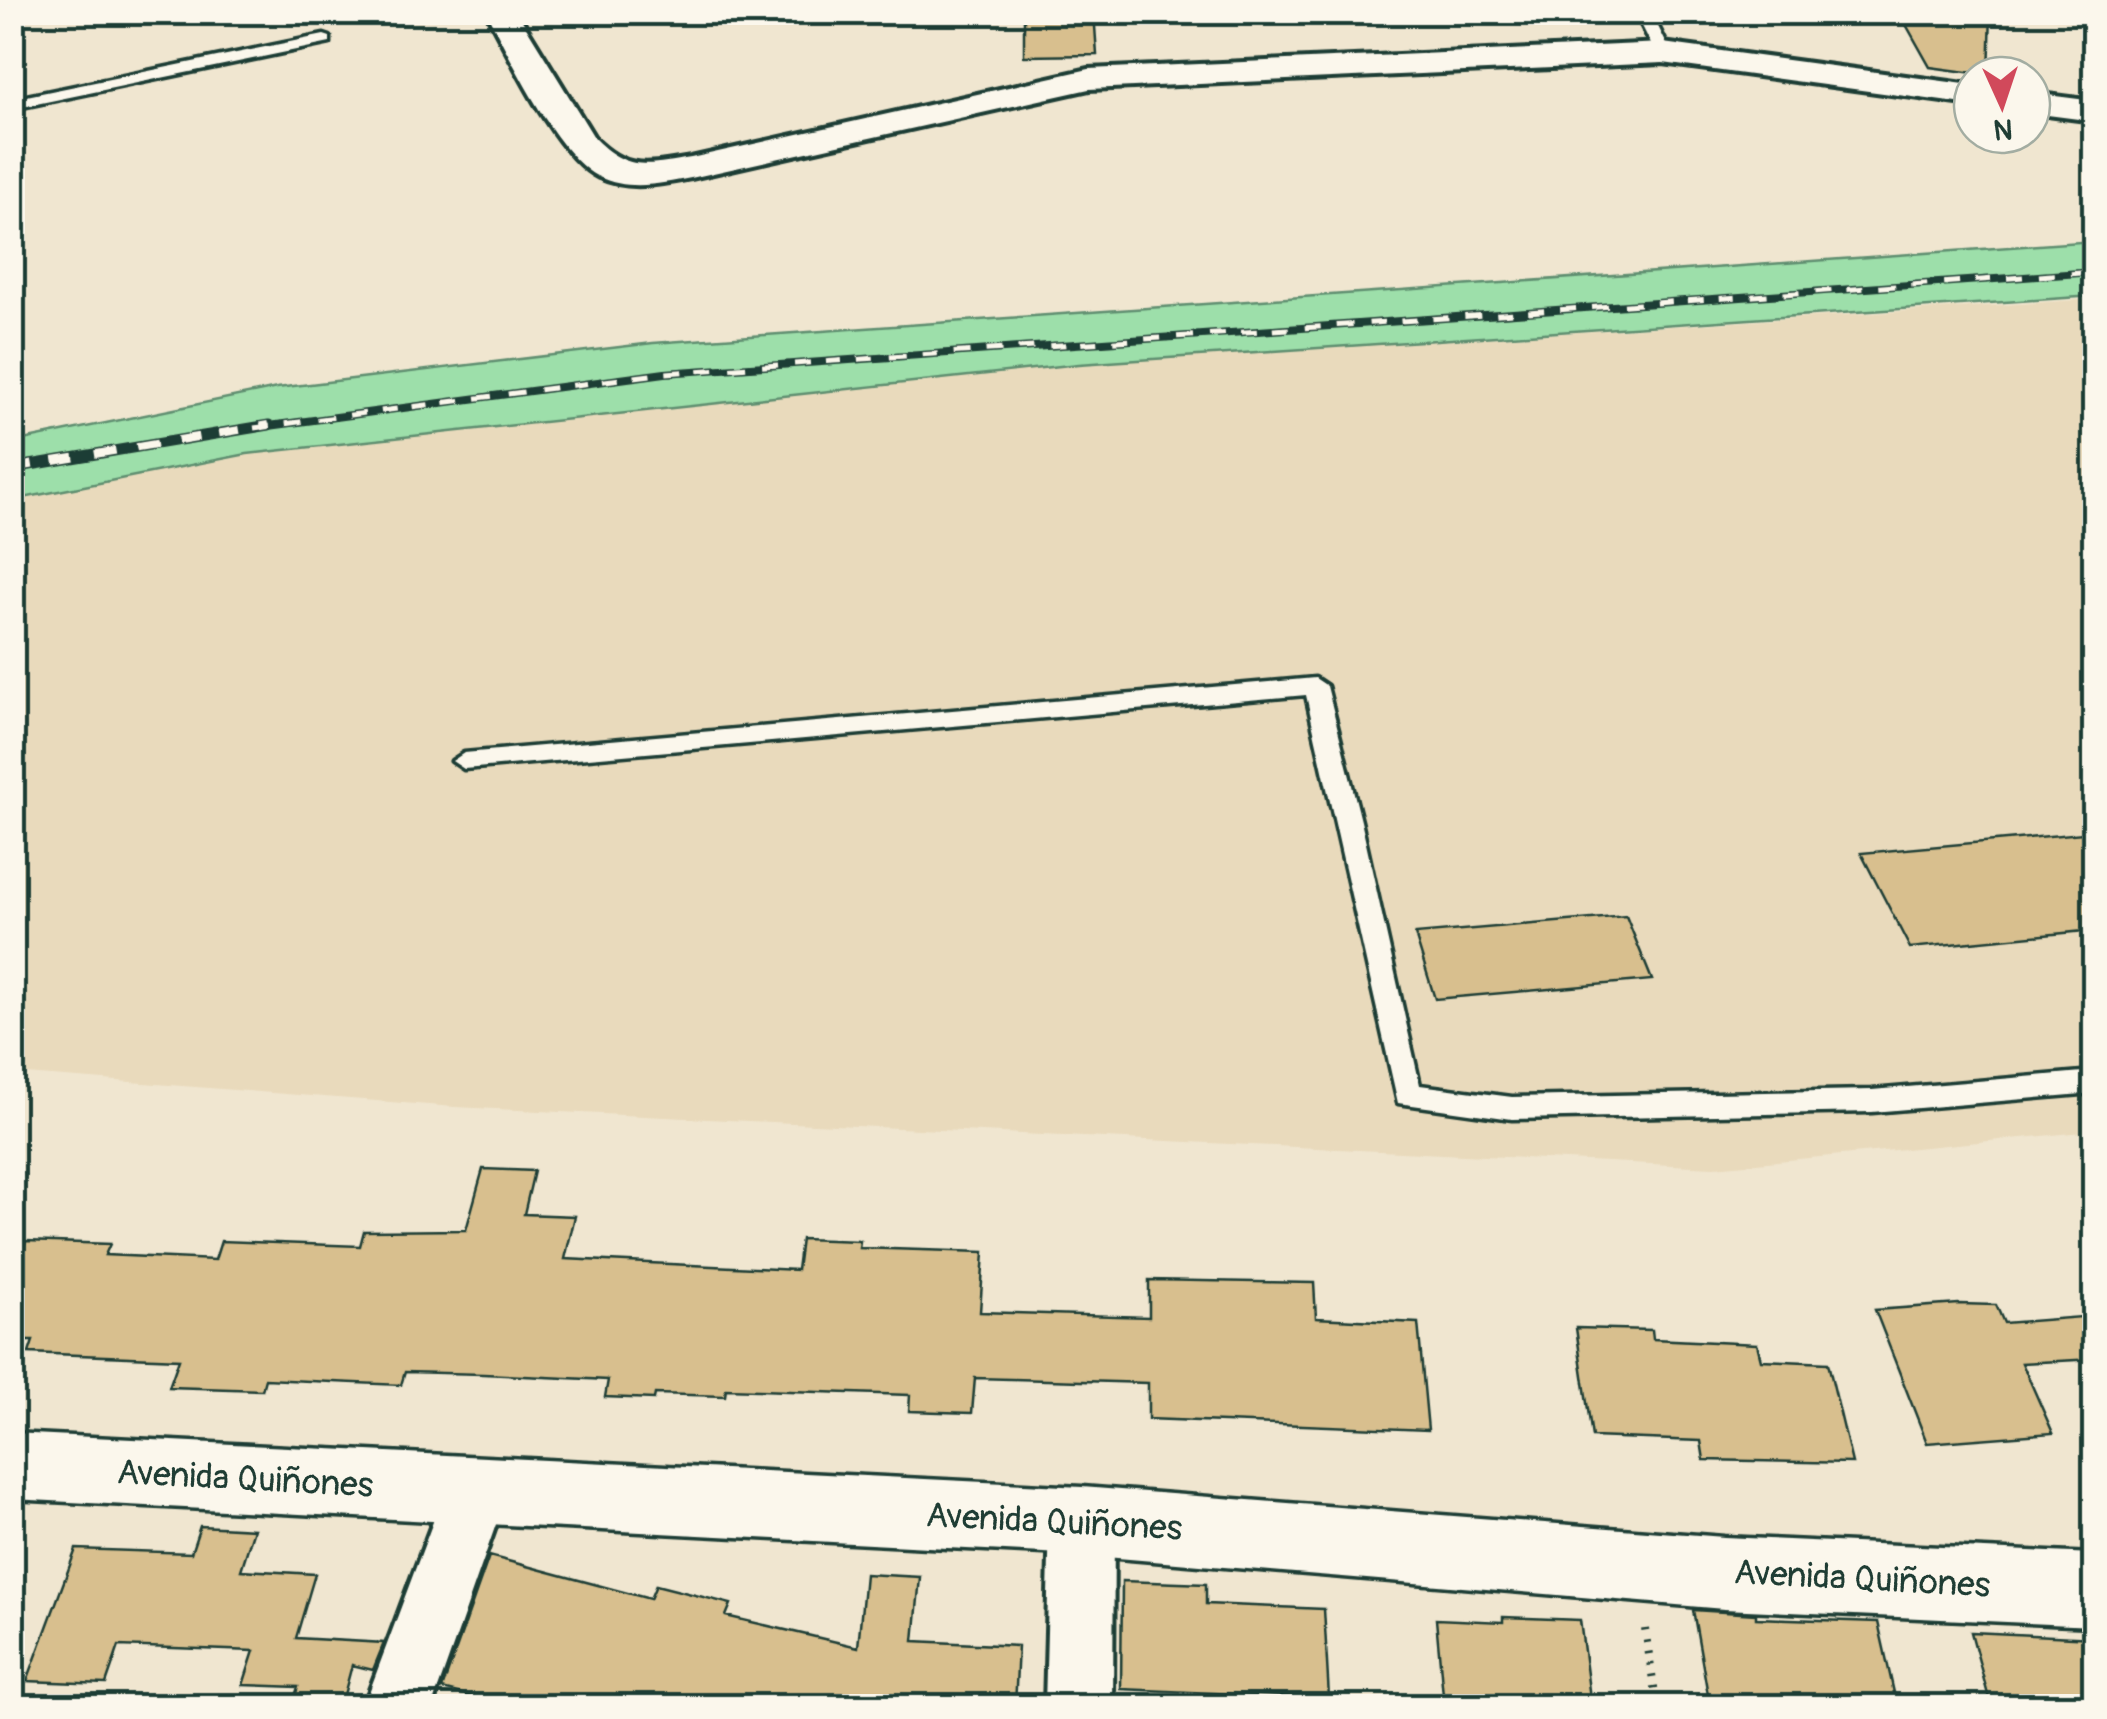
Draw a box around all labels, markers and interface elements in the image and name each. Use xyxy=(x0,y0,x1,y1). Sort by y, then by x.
north arrow xyxy=(1952,55,2052,155)
text: N xyxy=(1993,110,2014,146)
street label: Avenida Quiñones xyxy=(116,1450,375,1508)
street label: Avenida Quiñones xyxy=(925,1493,1184,1551)
street label: Avenida Quiñones xyxy=(1733,1550,1992,1608)

